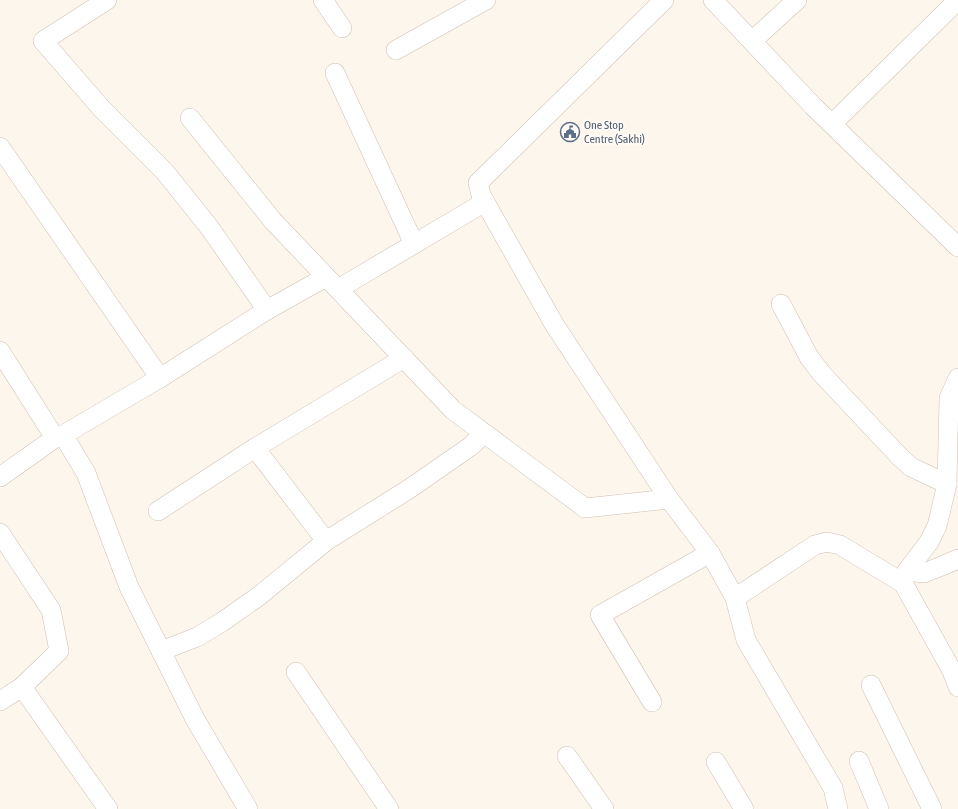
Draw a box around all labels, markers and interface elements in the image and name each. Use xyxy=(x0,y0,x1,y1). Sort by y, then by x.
place label: One Stop Centre (Sakhi) xyxy=(584,118,645,146)
public building icon: One Stop Centre (Sakhi) xyxy=(559,121,581,143)

